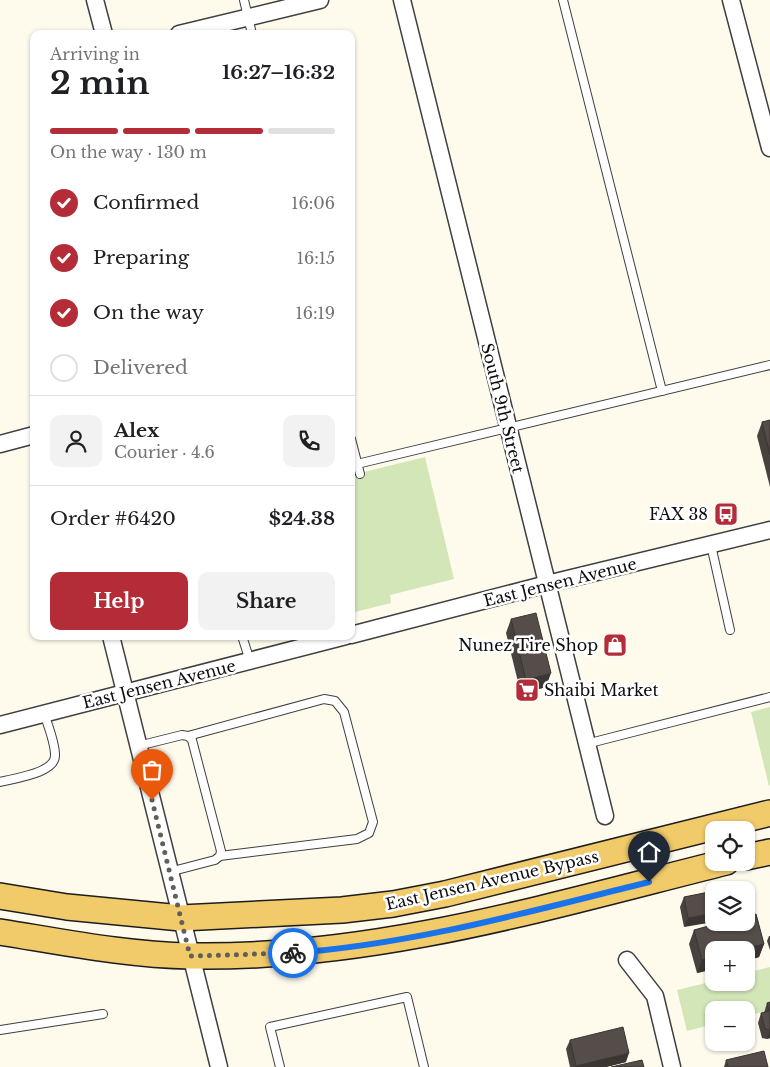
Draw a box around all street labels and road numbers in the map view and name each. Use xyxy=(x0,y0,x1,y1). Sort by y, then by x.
street label: South 9th Street xyxy=(477,341,529,475)
street label: East Jensen Avenue xyxy=(481,553,639,611)
street label: East Jensen Avenue xyxy=(80,655,238,713)
street label: East Jensen Avenue Bypass xyxy=(384,846,600,914)

